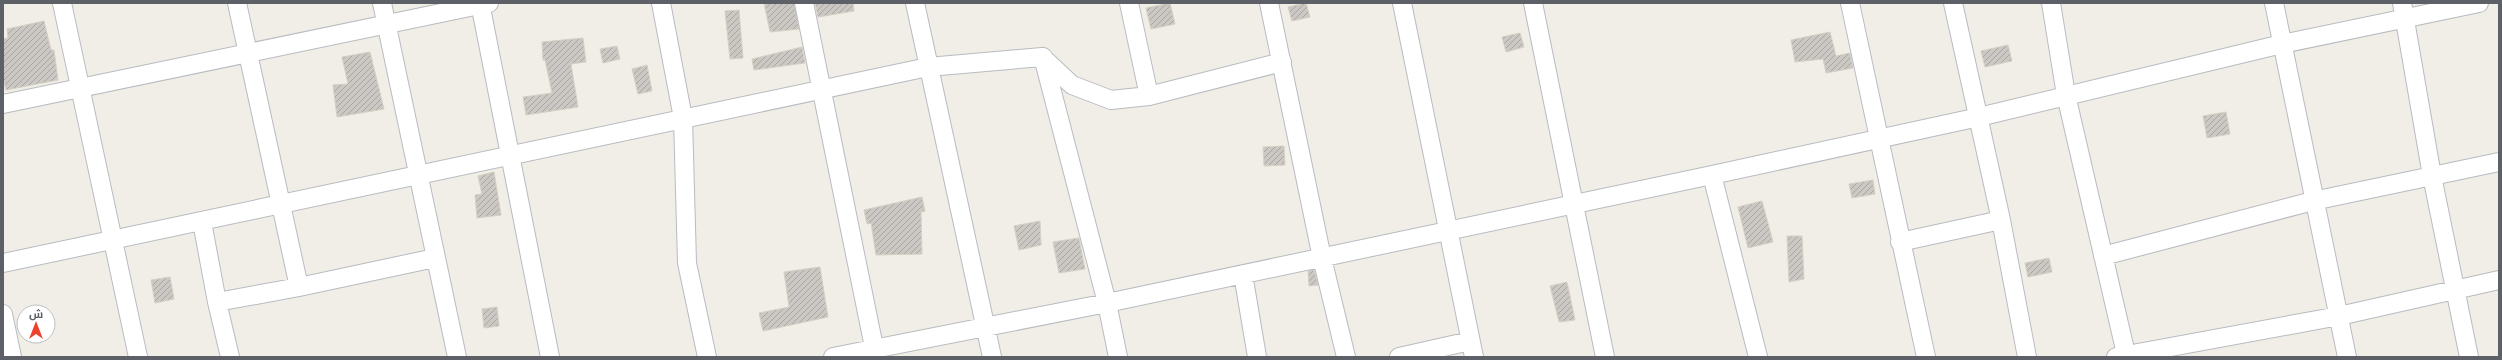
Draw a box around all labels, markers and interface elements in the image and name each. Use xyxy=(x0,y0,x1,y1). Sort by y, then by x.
north arrow xyxy=(16,304,56,344)
text: ش xyxy=(29,307,43,321)

